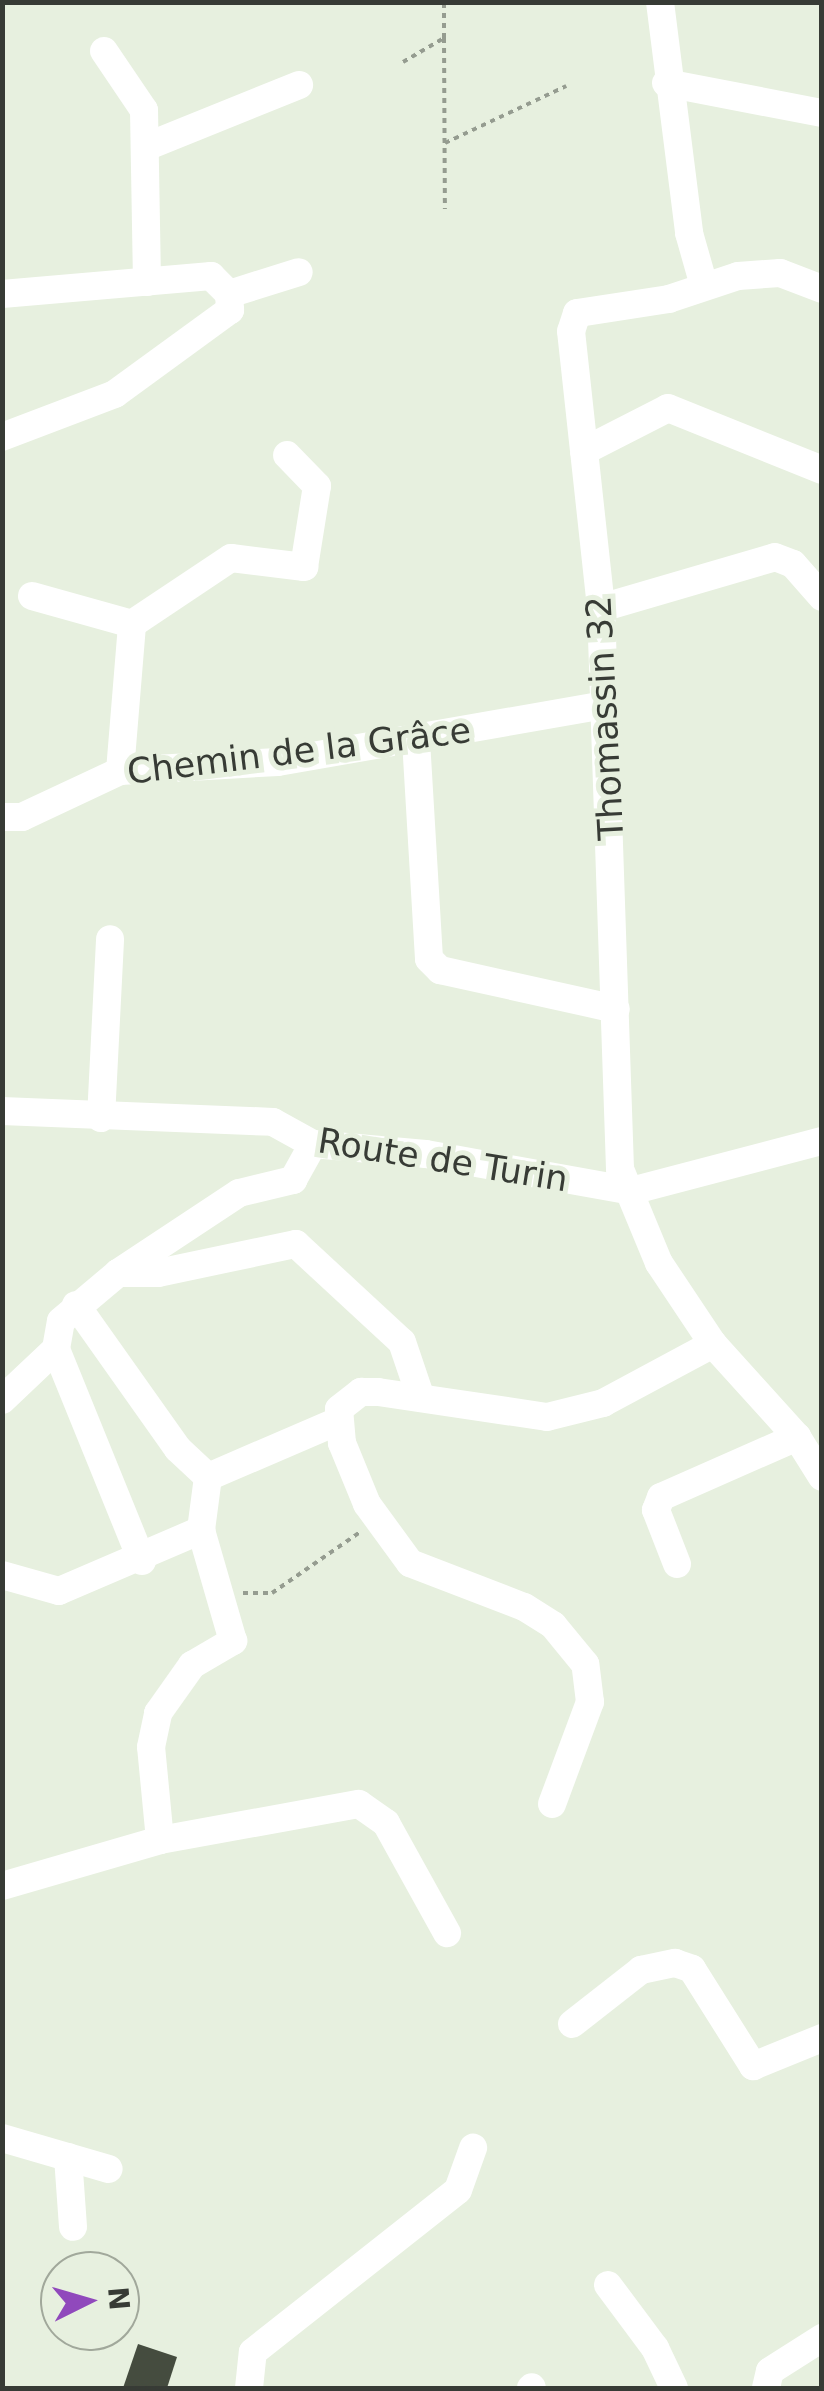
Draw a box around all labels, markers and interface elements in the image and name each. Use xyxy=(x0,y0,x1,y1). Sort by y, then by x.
street label: Thomassin 32 xyxy=(578,595,632,841)
street label: Chemin de la Grâce xyxy=(125,709,473,793)
street label: Route de Turin xyxy=(315,1120,571,1200)
north arrow xyxy=(40,2251,140,2351)
text: N xyxy=(101,2285,136,2312)

